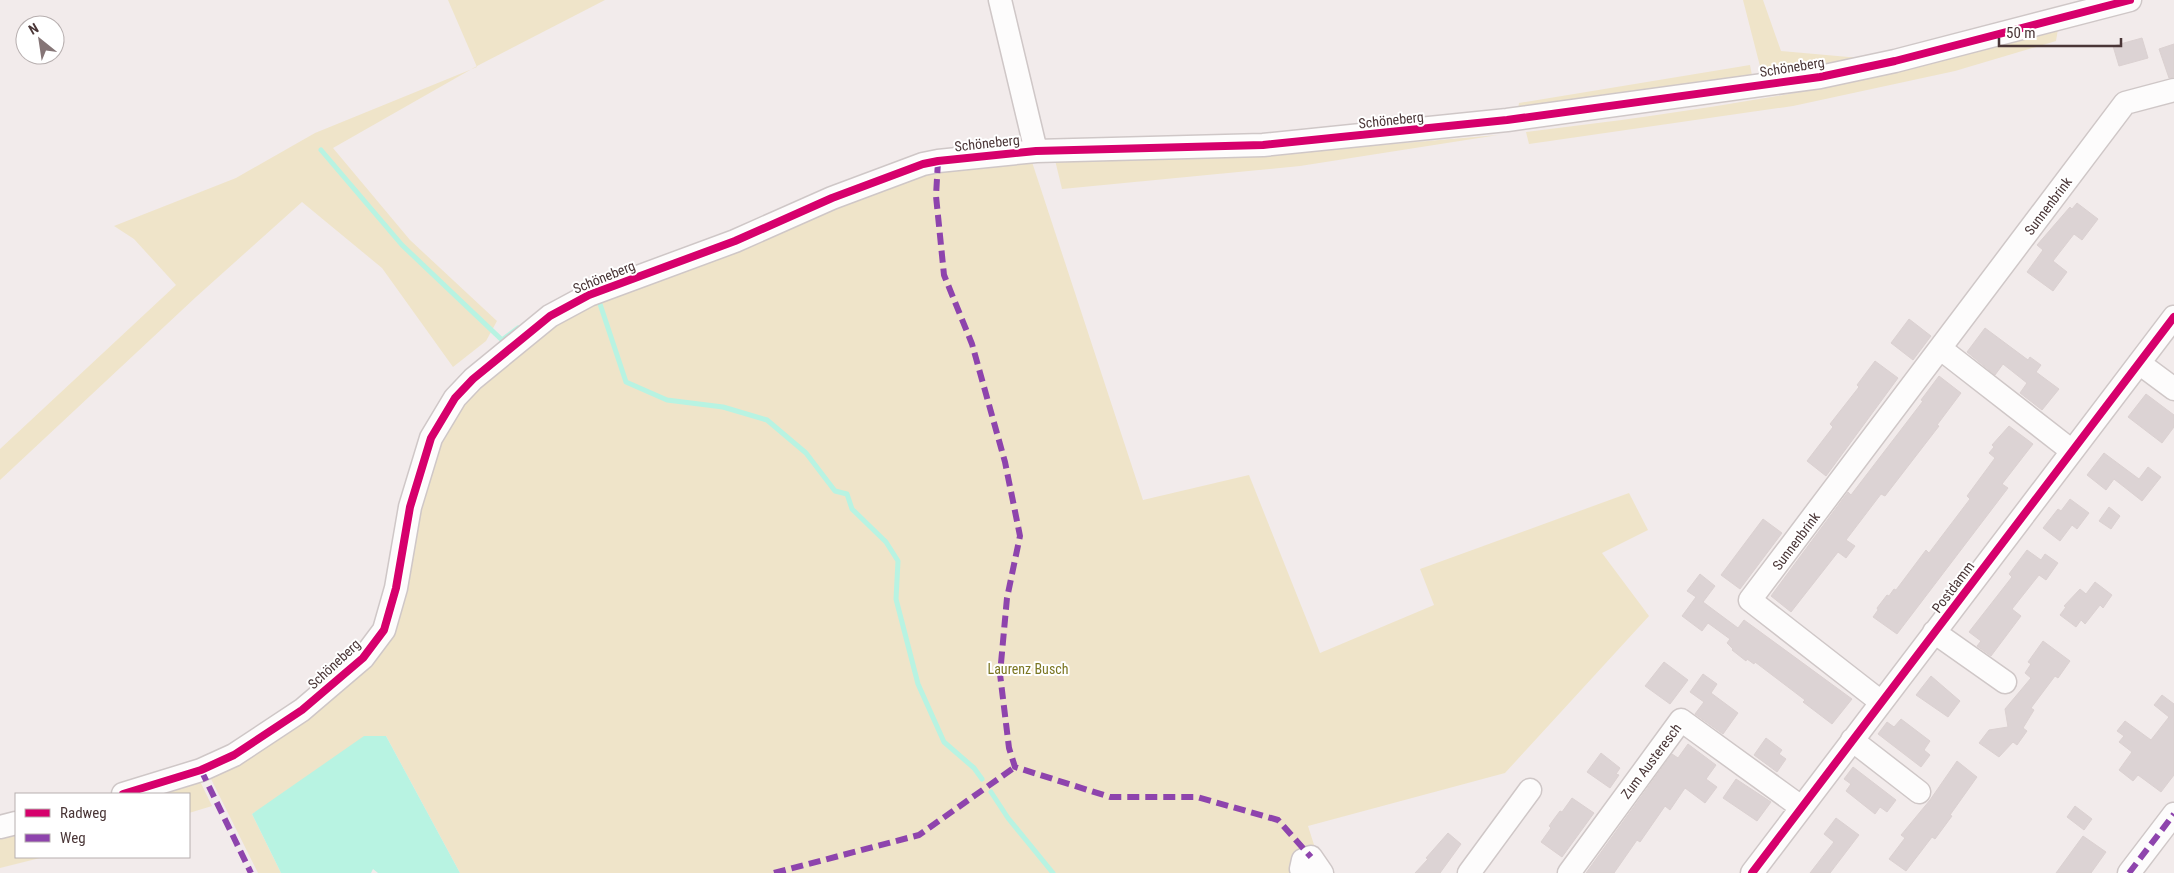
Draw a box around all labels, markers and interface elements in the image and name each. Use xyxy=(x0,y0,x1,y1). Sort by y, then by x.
north arrow xyxy=(15,15,65,65)
scale bar xyxy=(1999,15,2122,47)
text: N xyxy=(26,20,41,38)
text: 50 m xyxy=(2006,24,2036,42)
street label: Schöneberg xyxy=(1758,54,1826,80)
street label: Schöneberg xyxy=(1358,109,1424,131)
street label: Schöneberg xyxy=(954,132,1020,154)
street label: Sunnenbrink xyxy=(2021,173,2075,238)
street label: Schöneberg xyxy=(571,257,637,297)
street label: Sunnenbrink xyxy=(1769,508,1823,573)
street label: Postdamm xyxy=(1929,558,1977,616)
street label: Schöneberg xyxy=(305,636,363,692)
park label: Laurenz Busch xyxy=(988,661,1069,677)
street label: Zum Austeresch xyxy=(1618,720,1684,802)
legend xyxy=(15,793,190,858)
text: Radweg xyxy=(60,804,107,822)
text: Weg xyxy=(60,829,86,847)

